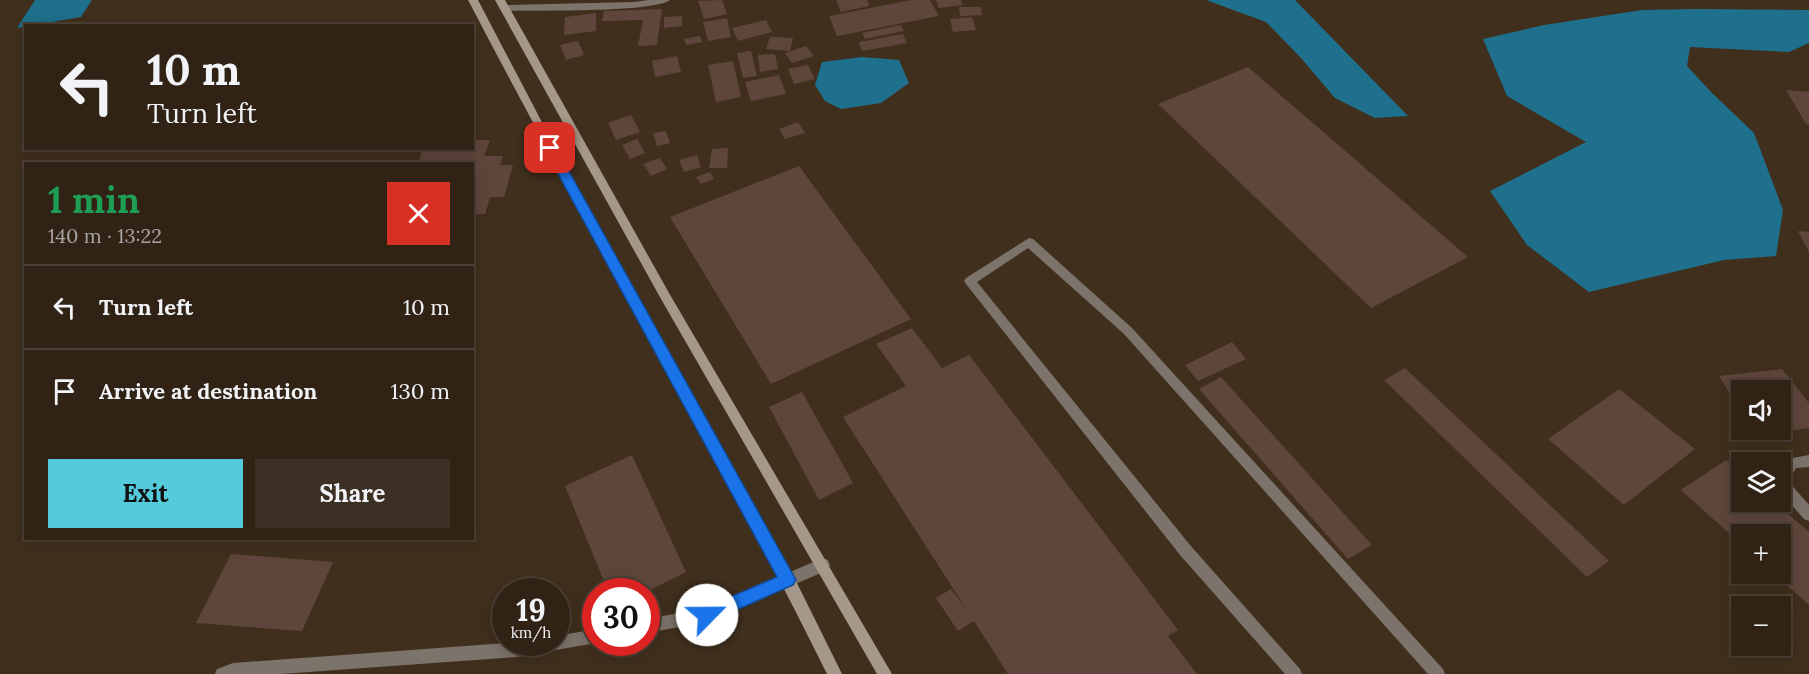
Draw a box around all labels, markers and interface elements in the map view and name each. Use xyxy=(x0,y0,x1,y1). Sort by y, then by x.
text: 10 m xyxy=(147,43,240,97)
icon: left xyxy=(48,48,126,126)
text: Turn left xyxy=(147,96,257,130)
pin xyxy=(524,122,575,173)
icon: arrive xyxy=(533,131,566,164)
text: 1 min xyxy=(48,177,140,223)
button: close xyxy=(387,182,450,245)
text: 140 m · 13:22 xyxy=(48,223,162,248)
icon: left xyxy=(48,291,81,324)
text: Turn left xyxy=(99,293,193,321)
text: 10 m xyxy=(403,293,450,321)
icon: arrive xyxy=(48,375,81,408)
text: Arrive at destination xyxy=(99,377,317,405)
text: 130 m xyxy=(391,377,450,405)
map controls xyxy=(1731,380,1791,656)
button: sound xyxy=(1731,380,1791,440)
button: layers xyxy=(1731,452,1791,512)
button: Exit xyxy=(48,459,243,528)
button: Share xyxy=(255,459,450,528)
button: + xyxy=(1731,524,1791,584)
speed limit sign: 30 xyxy=(582,578,660,656)
position arrow xyxy=(675,583,739,647)
text: 19 xyxy=(516,591,546,629)
button: − xyxy=(1731,596,1791,656)
text: km/h xyxy=(511,623,551,642)

